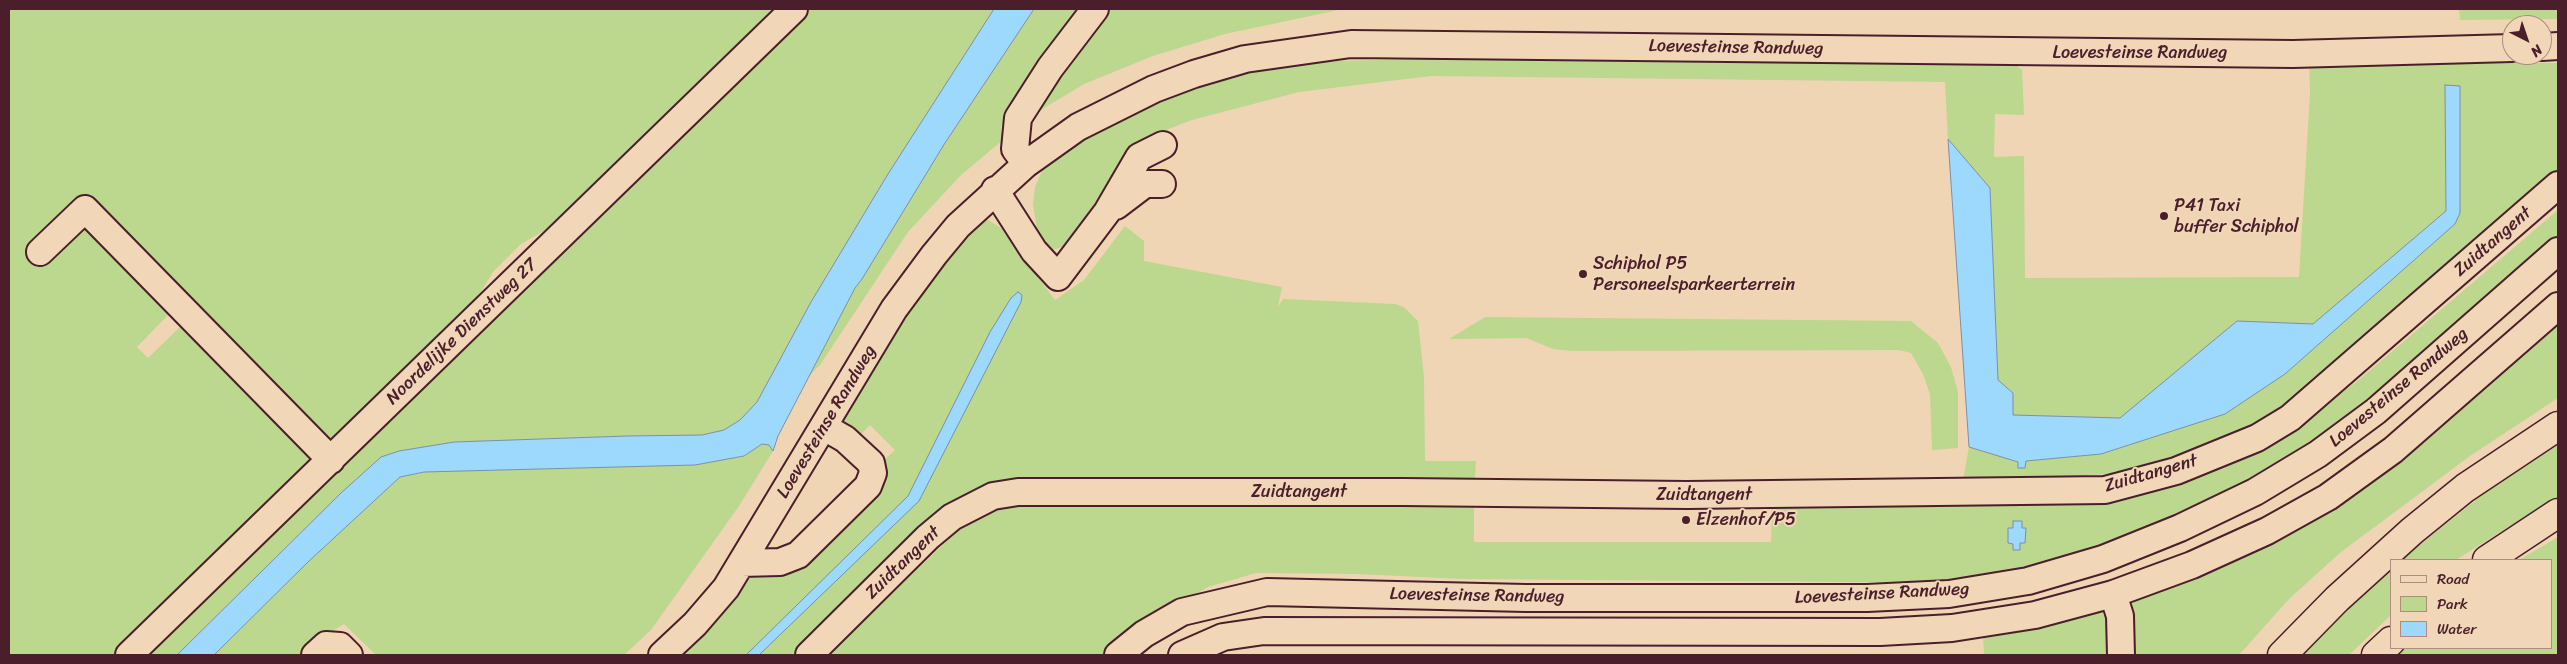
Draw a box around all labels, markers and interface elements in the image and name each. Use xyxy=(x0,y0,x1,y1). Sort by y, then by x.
north arrow xyxy=(2502,15,2552,65)
street label: Loevesteinse Randweg xyxy=(1648,36,1824,60)
text: N xyxy=(2525,38,2548,64)
street label: Loevesteinse Randweg xyxy=(2053,42,2227,64)
place label: P41 Taxi buffer Schiphol xyxy=(2174,195,2299,238)
street label: Zuidtangent xyxy=(2450,202,2536,282)
marker: P41 Taxi buffer Schiphol xyxy=(2158,210,2170,222)
place label: Schiphol P5 Personeelsparkeerterrein xyxy=(1593,253,1795,296)
street label: Noordelijke Dienstweg 27 xyxy=(382,254,542,410)
marker: Schiphol P5 Personeelsparkeerterrein xyxy=(1577,268,1589,280)
street label: Loevesteinse Randweg xyxy=(2325,324,2473,452)
street label: Loevesteinse Randweg xyxy=(773,342,881,502)
street label: Zuidtangent xyxy=(2102,450,2200,498)
street label: Zuidtangent xyxy=(1251,481,1347,503)
street label: Zuidtangent xyxy=(1656,484,1752,506)
place label: Elzenhof/P5 xyxy=(1696,509,1796,531)
marker: Elzenhof/P5 xyxy=(1680,514,1692,526)
street label: Zuidtangent xyxy=(861,522,945,604)
legend xyxy=(2390,559,2552,649)
text: Road xyxy=(2437,566,2469,592)
street label: Loevesteinse Randweg xyxy=(1794,579,1970,609)
street label: Loevesteinse Randweg xyxy=(1389,584,1565,608)
text: Park xyxy=(2437,591,2468,617)
text: Water xyxy=(2437,616,2477,642)

